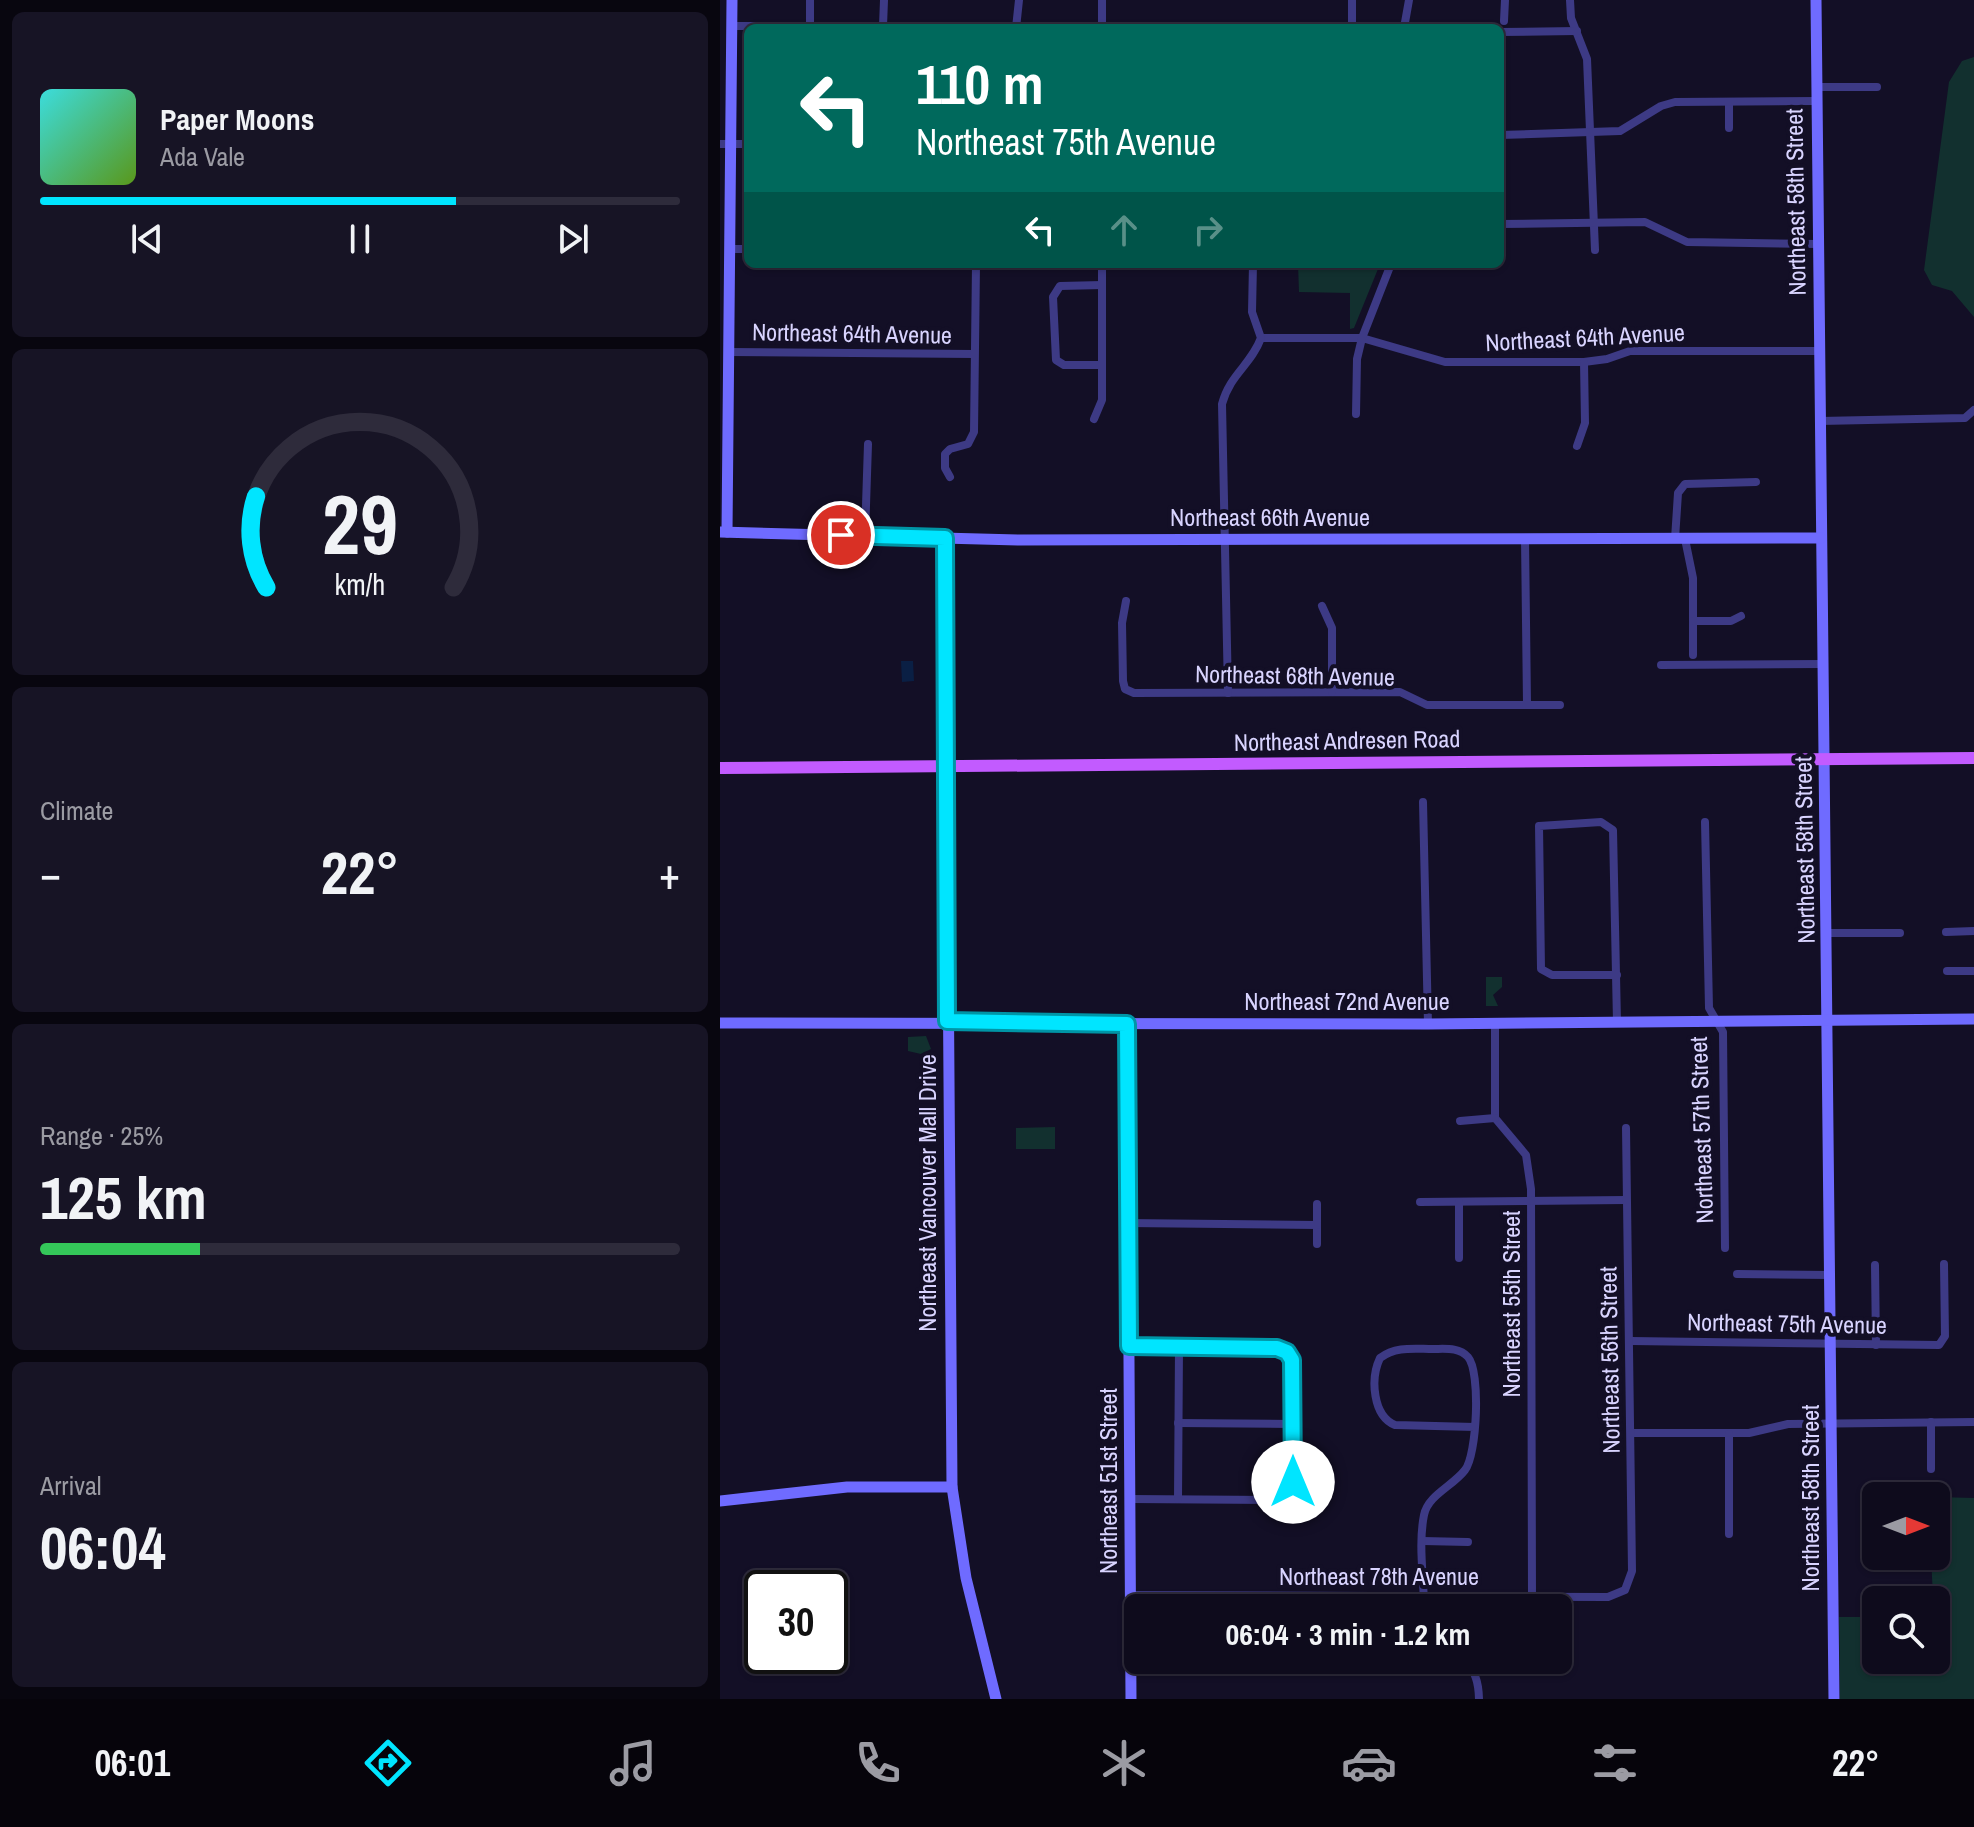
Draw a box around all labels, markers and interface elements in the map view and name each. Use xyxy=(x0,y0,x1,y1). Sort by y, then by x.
text: 110 m xyxy=(916,46,1044,121)
icon: left xyxy=(784,56,888,160)
text: Paper Moons xyxy=(160,99,314,139)
street label: Northeast 58th Street xyxy=(1777,108,1813,296)
text: Northeast 75th Avenue xyxy=(916,118,1216,166)
text: Ada Vale xyxy=(160,139,245,174)
icon: left xyxy=(1018,208,1062,252)
icon: ahead xyxy=(1102,208,1146,252)
icon: right xyxy=(1186,208,1230,252)
icon: previous xyxy=(125,217,169,261)
icon: pause xyxy=(338,217,382,261)
icon: next xyxy=(551,217,595,261)
street label: Northeast 64th Avenue xyxy=(752,315,952,351)
street label: Northeast 64th Avenue xyxy=(1484,316,1686,358)
text: 29 xyxy=(322,468,398,580)
pin xyxy=(807,501,875,569)
street label: Northeast 66th Avenue xyxy=(1170,501,1370,533)
icon: arrive xyxy=(819,513,863,557)
text: km/h xyxy=(335,565,385,604)
street label: Northeast 68th Avenue xyxy=(1195,657,1395,693)
street label: Northeast Andresen Road xyxy=(1234,722,1460,758)
street label: Northeast 58th Street xyxy=(1786,756,1822,944)
text: Climate xyxy=(40,793,113,828)
text: 22° xyxy=(321,832,399,913)
text: − xyxy=(40,843,61,903)
text: + xyxy=(659,843,680,903)
street label: Northeast 72nd Avenue xyxy=(1244,985,1450,1017)
street label: Northeast 57th Street xyxy=(1682,1035,1720,1224)
street label: Northeast Vancouver Mall Drive xyxy=(911,1054,943,1332)
text: Range · 25% xyxy=(40,1118,163,1153)
text: 125 km xyxy=(40,1157,207,1238)
street label: Northeast 55th Street xyxy=(1495,1210,1527,1398)
street label: Northeast 56th Street xyxy=(1591,1266,1627,1454)
street label: Northeast 75th Avenue xyxy=(1687,1305,1887,1341)
street label: Northeast 51st Street xyxy=(1092,1387,1124,1574)
street label: Northeast 58th Street xyxy=(1794,1404,1826,1592)
position arrow xyxy=(1251,1440,1335,1524)
text: Arrival xyxy=(40,1468,102,1503)
north arrow xyxy=(1862,1482,1950,1570)
map controls xyxy=(1862,1482,1950,1674)
text: 06:04 xyxy=(40,1507,166,1588)
street label: Northeast 78th Avenue xyxy=(1279,1560,1479,1592)
speed limit sign: 30 xyxy=(744,1570,848,1674)
button: search xyxy=(1862,1586,1950,1674)
text: 06:04 · 3 min · 1.2 km xyxy=(1226,1614,1470,1654)
icon: directions xyxy=(360,1735,416,1791)
icon: music xyxy=(605,1735,661,1791)
icon: phone xyxy=(850,1735,906,1791)
icon: climate xyxy=(1096,1735,1152,1791)
icon: car xyxy=(1341,1735,1397,1791)
icon: filters xyxy=(1587,1735,1643,1791)
text: 06:01 xyxy=(95,1739,170,1787)
text: 22° xyxy=(1832,1739,1879,1787)

